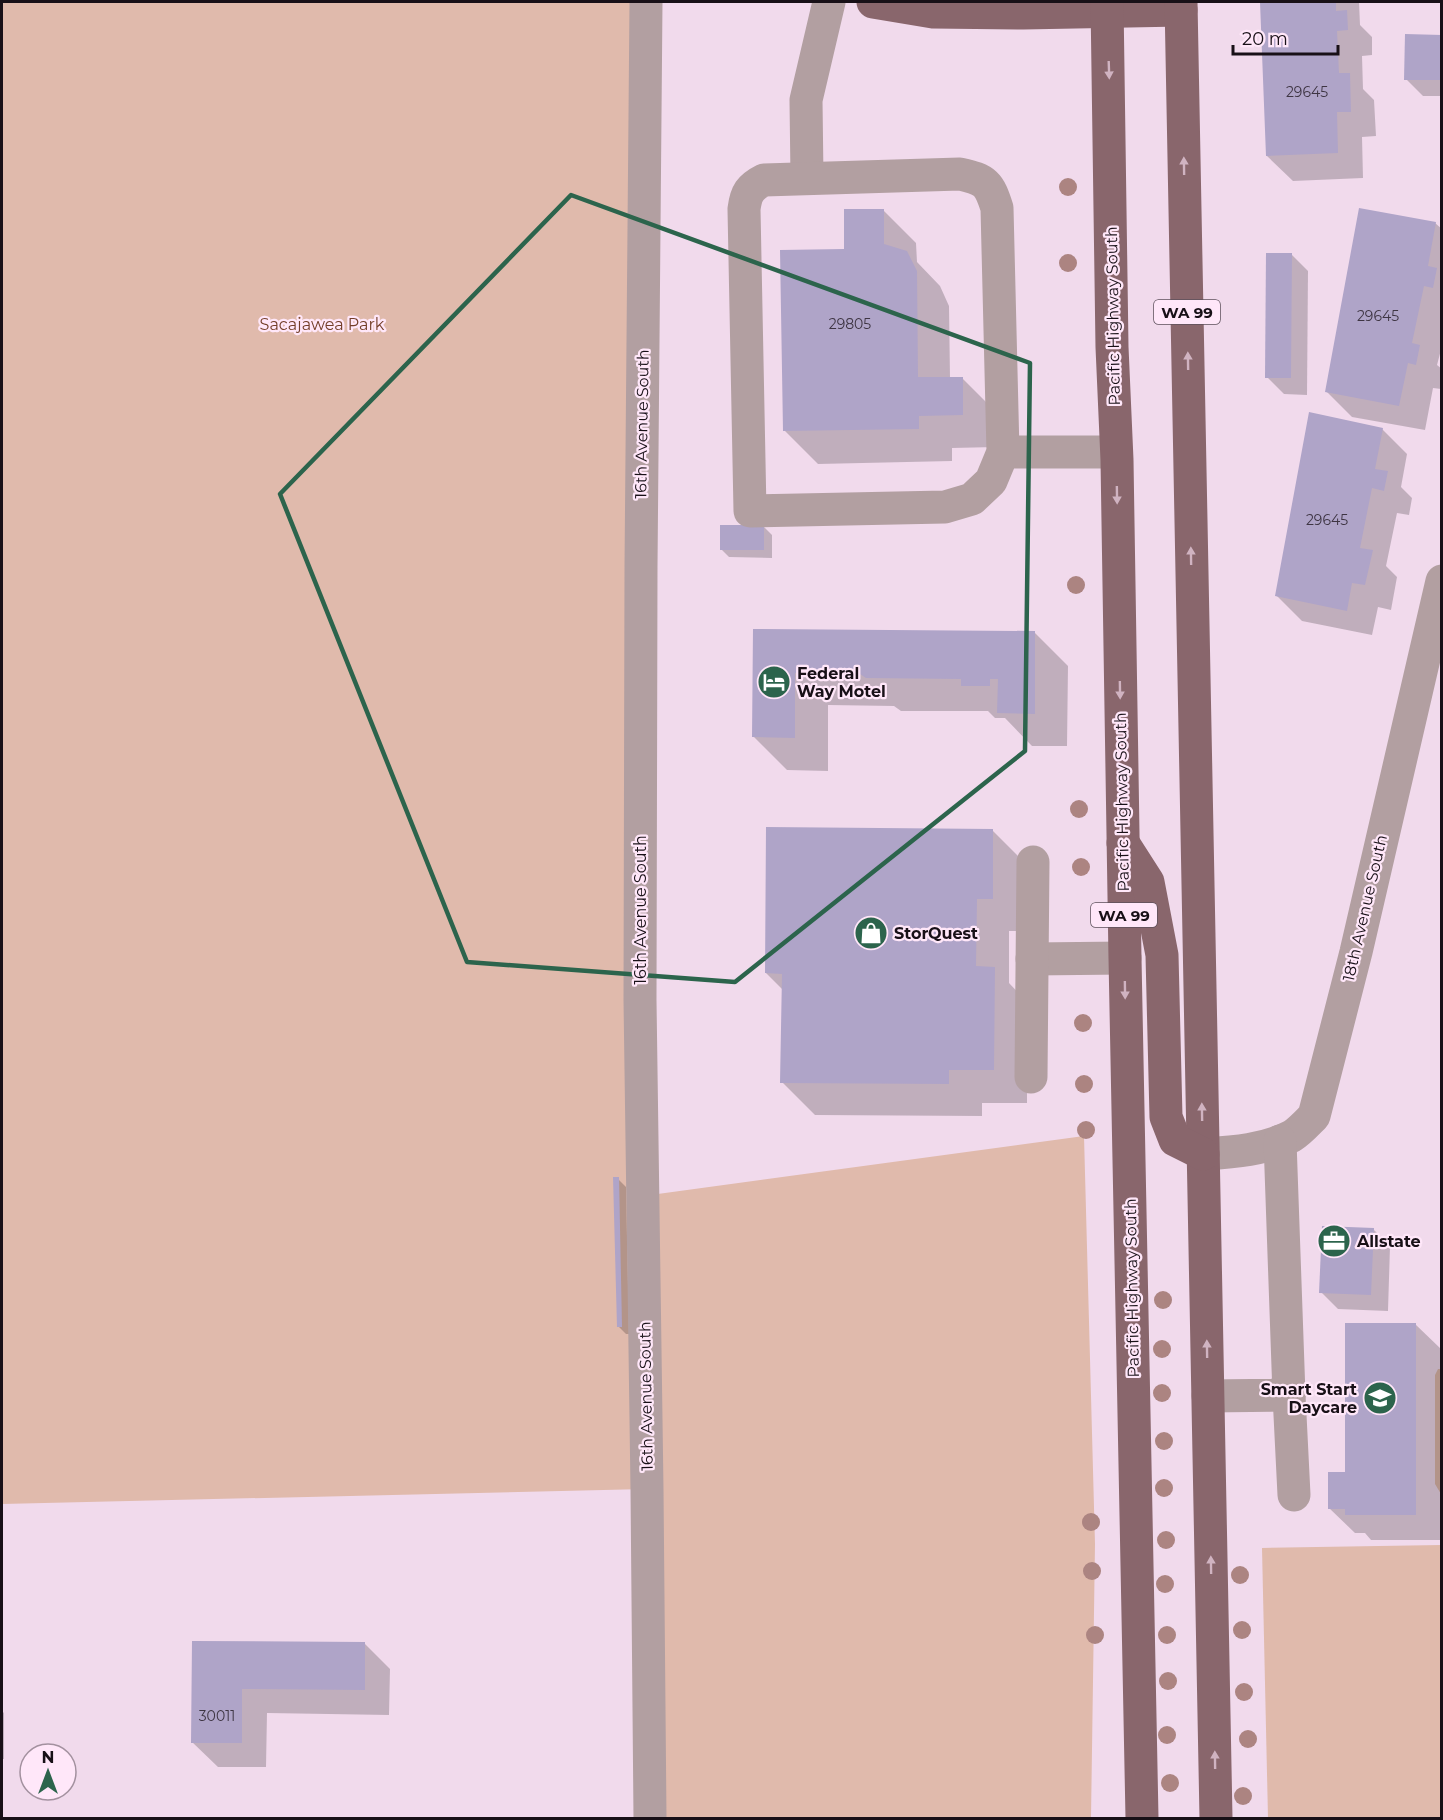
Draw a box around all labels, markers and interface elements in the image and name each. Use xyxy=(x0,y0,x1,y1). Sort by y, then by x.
scale bar xyxy=(1233,18,1338,56)
text: 20 m xyxy=(1242,28,1288,50)
one-way arrow xyxy=(1105,60,1114,79)
house number: 29645 xyxy=(1286,83,1328,101)
one-way arrow xyxy=(1180,157,1189,176)
street label: Pacific Highway South xyxy=(1102,226,1124,406)
road number: WA 99 xyxy=(1154,300,1220,324)
house number: 29645 xyxy=(1357,307,1399,325)
park label: Sacajawea Park xyxy=(260,315,385,334)
house number: 29805 xyxy=(829,315,871,333)
street label: 16th Avenue South xyxy=(631,349,653,499)
one-way arrow xyxy=(1183,352,1193,371)
one-way arrow xyxy=(1112,486,1122,505)
house number: 29645 xyxy=(1306,511,1348,529)
one-way arrow xyxy=(1186,547,1196,566)
hotel icon: Federal Way Motel xyxy=(756,664,792,700)
place label: Federal Way Motel xyxy=(797,664,886,701)
one-way arrow xyxy=(1115,681,1125,700)
street label: Pacific Highway South xyxy=(1111,712,1133,892)
street label: 18th Avenue South xyxy=(1339,833,1391,983)
street label: 16th Avenue South xyxy=(631,835,650,985)
road number: WA 99 xyxy=(1091,903,1157,927)
shop icon: StorQuest xyxy=(853,915,889,951)
place label: StorQuest xyxy=(894,924,978,943)
one-way arrow xyxy=(1121,981,1130,1000)
one-way arrow xyxy=(1197,1103,1207,1122)
street label: Pacific Highway South xyxy=(1121,1198,1143,1378)
office icon: Allstate xyxy=(1316,1223,1352,1259)
place label: Allstate xyxy=(1356,1232,1421,1251)
street label: 16th Avenue South xyxy=(635,1321,657,1471)
one-way arrow xyxy=(1202,1340,1212,1359)
place label: Smart Start Daycare xyxy=(1261,1380,1357,1417)
school or university icon: Smart Start Daycare xyxy=(1362,1380,1398,1416)
one-way arrow xyxy=(1207,1556,1216,1575)
house number: 30011 xyxy=(199,1707,235,1725)
north arrow xyxy=(18,1742,78,1802)
text: N xyxy=(42,1748,54,1767)
one-way arrow xyxy=(1210,1751,1220,1770)

